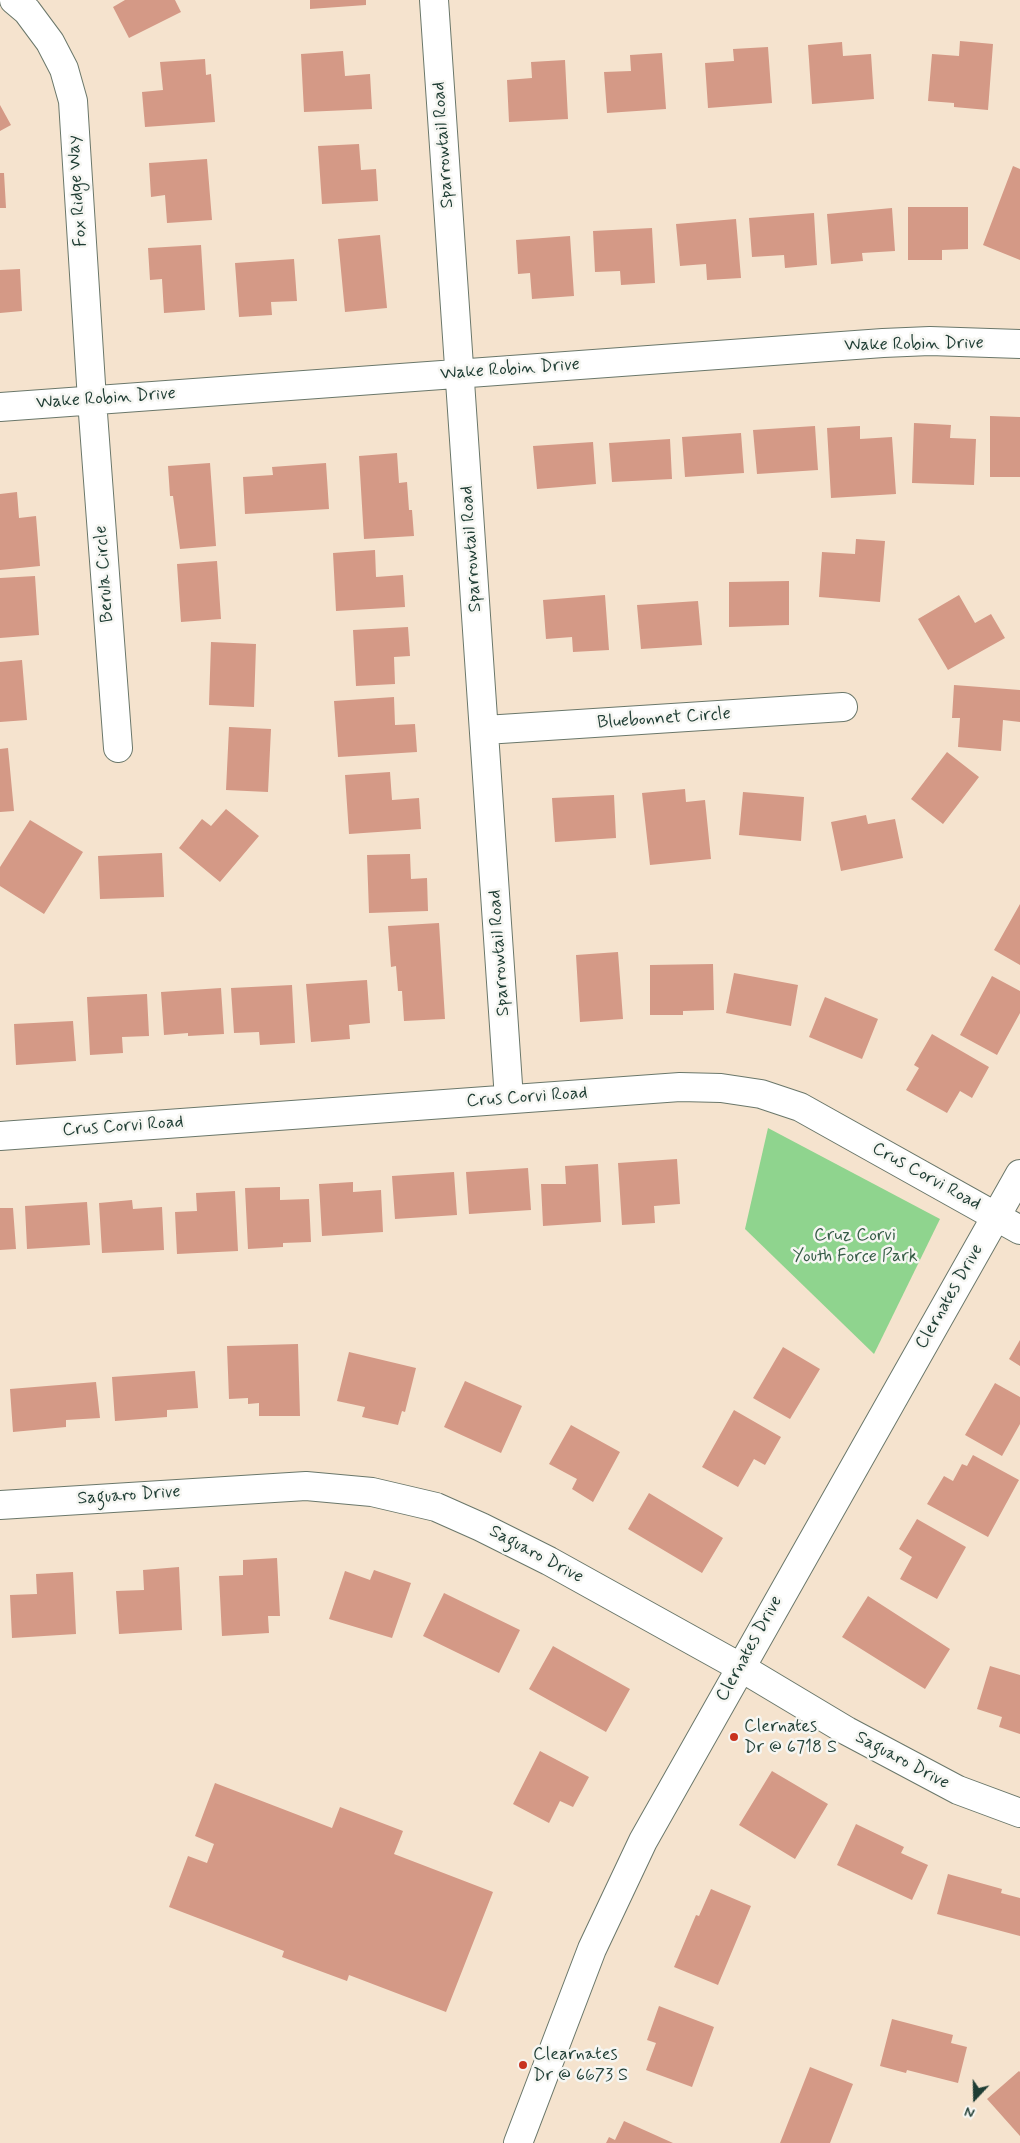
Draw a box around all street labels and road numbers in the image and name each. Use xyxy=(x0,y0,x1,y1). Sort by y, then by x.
street label: Sparrowtail Road xyxy=(429,81,459,209)
street label: Fox Ridge Way xyxy=(63,134,93,248)
street label: Wake Robin Drive xyxy=(844,333,984,357)
street label: Wake Robin Drive xyxy=(439,354,581,386)
street label: Wake Robin Drive xyxy=(35,383,177,415)
street label: Sparrowtail Road xyxy=(457,485,487,613)
street label: Berula Circle xyxy=(91,525,119,623)
street label: Bluebonnet Circle xyxy=(596,704,732,734)
street label: Sparrowtail Road xyxy=(485,889,515,1017)
street label: Crus Corvi Road xyxy=(466,1083,588,1113)
street label: Crus Corvi Road xyxy=(62,1112,184,1142)
street label: Crus Corvi Road xyxy=(868,1138,984,1216)
street label: Clernates Drive xyxy=(911,1241,989,1353)
street label: Saguaro Drive xyxy=(77,1482,181,1510)
street label: Saguaro Drive xyxy=(485,1521,587,1589)
street label: Clernates Drive xyxy=(712,1592,788,1706)
street label: Saguaro Drive xyxy=(851,1727,953,1795)

